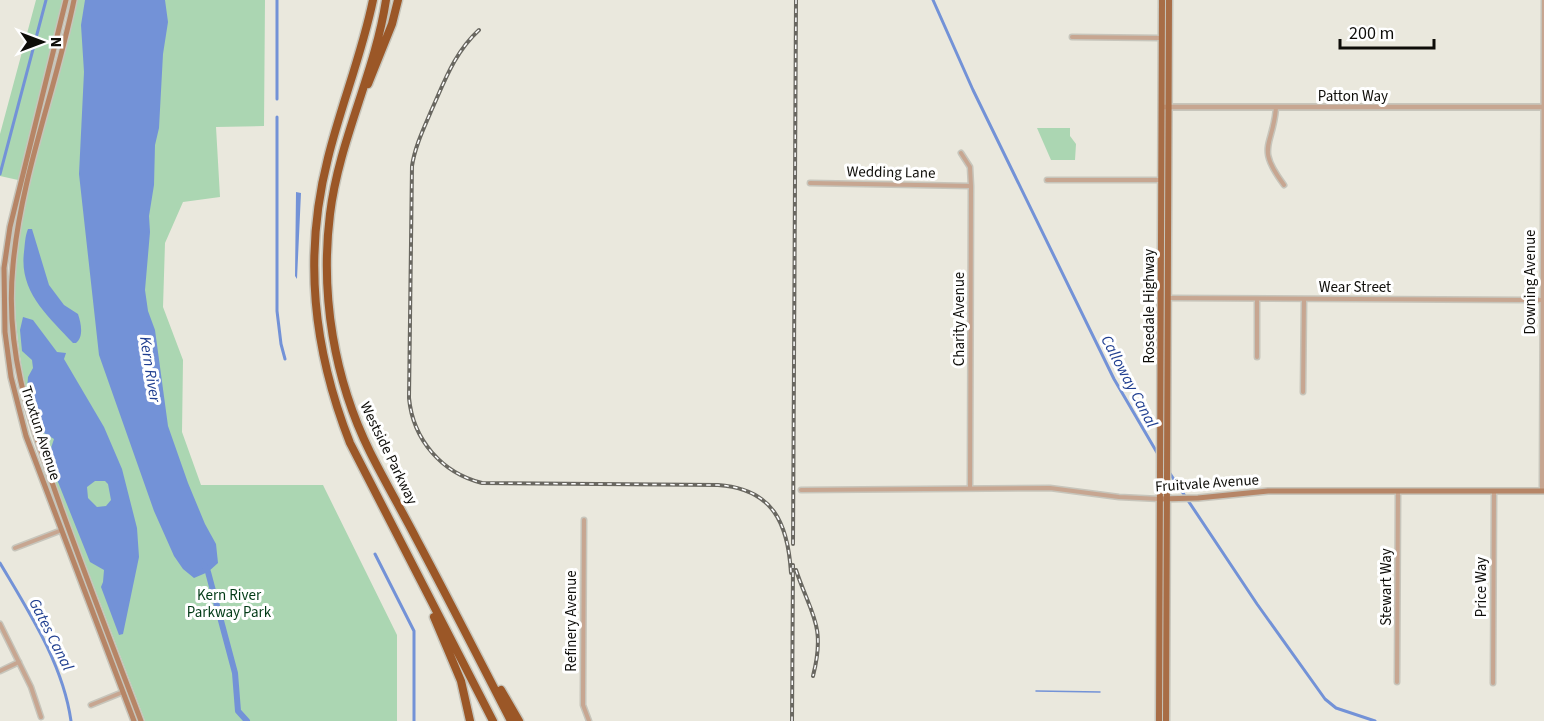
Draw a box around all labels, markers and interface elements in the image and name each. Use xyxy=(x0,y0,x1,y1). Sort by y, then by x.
north arrow xyxy=(12,12,72,72)
scale bar xyxy=(1340,12,1434,50)
text: 200 m xyxy=(1349,21,1394,46)
text: N xyxy=(45,37,67,47)
street label: Patton Way xyxy=(1318,86,1388,107)
street label: Wedding Lane xyxy=(846,161,936,184)
street label: Downing Avenue xyxy=(1520,230,1541,334)
street label: Rosedale Highway xyxy=(1139,249,1160,363)
street label: Charity Avenue xyxy=(949,272,970,366)
street label: Wear Street xyxy=(1319,277,1391,298)
water label: Calloway Canal xyxy=(1095,331,1163,432)
water label: Kern River xyxy=(134,335,166,405)
street label: Truxtun Avenue xyxy=(15,383,66,483)
street label: Westside Parkway xyxy=(355,398,423,508)
street label: Fruitvale Avenue xyxy=(1154,469,1260,498)
street label: Stewart Way xyxy=(1376,548,1397,626)
street label: Price Way xyxy=(1471,557,1492,617)
street label: Refinery Avenue xyxy=(561,570,582,672)
park label: Kern River Parkway Park xyxy=(187,585,272,623)
water label: Gates Canal xyxy=(23,594,79,674)

